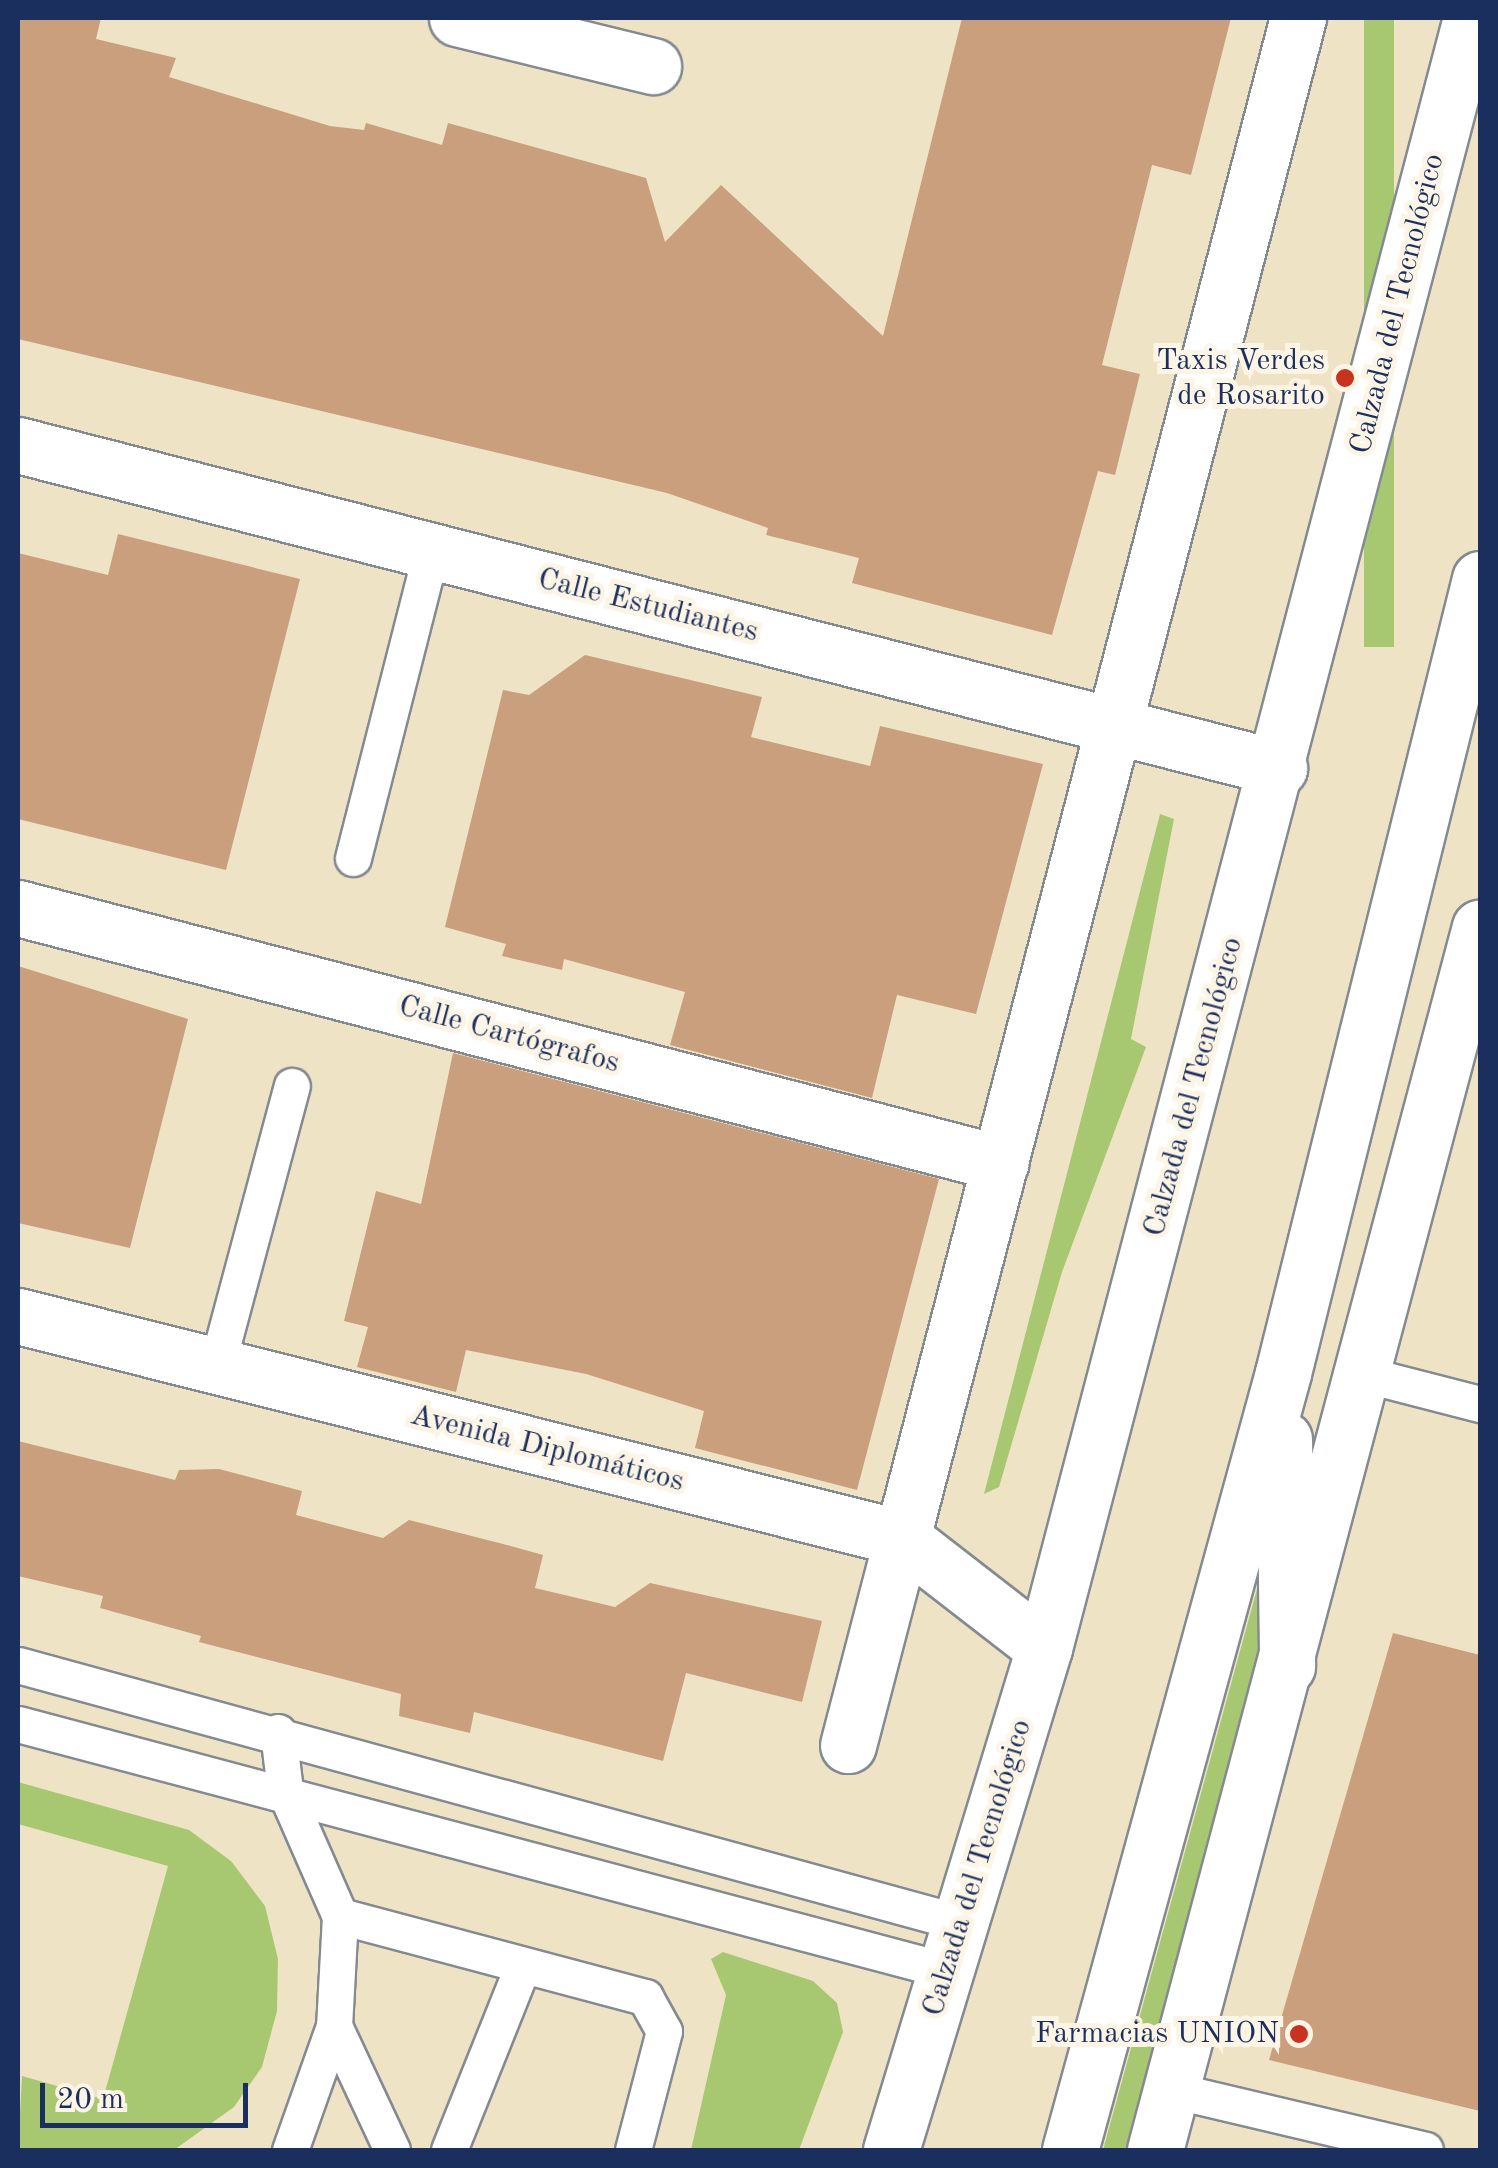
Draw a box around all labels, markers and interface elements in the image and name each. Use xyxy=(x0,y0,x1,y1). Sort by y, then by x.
street label: Calzada del Tecnológico xyxy=(1343,150,1453,458)
place label: Taxis Verdes de Rosarito xyxy=(1156,343,1325,414)
marker: Taxis Verdes de Rosarito xyxy=(1334,367,1356,389)
street label: Calle Estudiantes xyxy=(534,561,762,651)
street label: Calzada del Tecnológico xyxy=(1137,933,1251,1241)
street label: Calle Cartógrafos xyxy=(395,988,623,1082)
street label: Avenida Diplomáticos xyxy=(406,1398,688,1500)
street label: Calzada del Tecnológico xyxy=(916,1715,1040,2021)
place label: Farmacias UNION xyxy=(1035,2016,1279,2052)
marker: Farmacias UNION xyxy=(1288,2023,1310,2045)
scale bar xyxy=(45,2063,252,2125)
text: 20 m xyxy=(57,2085,124,2115)

